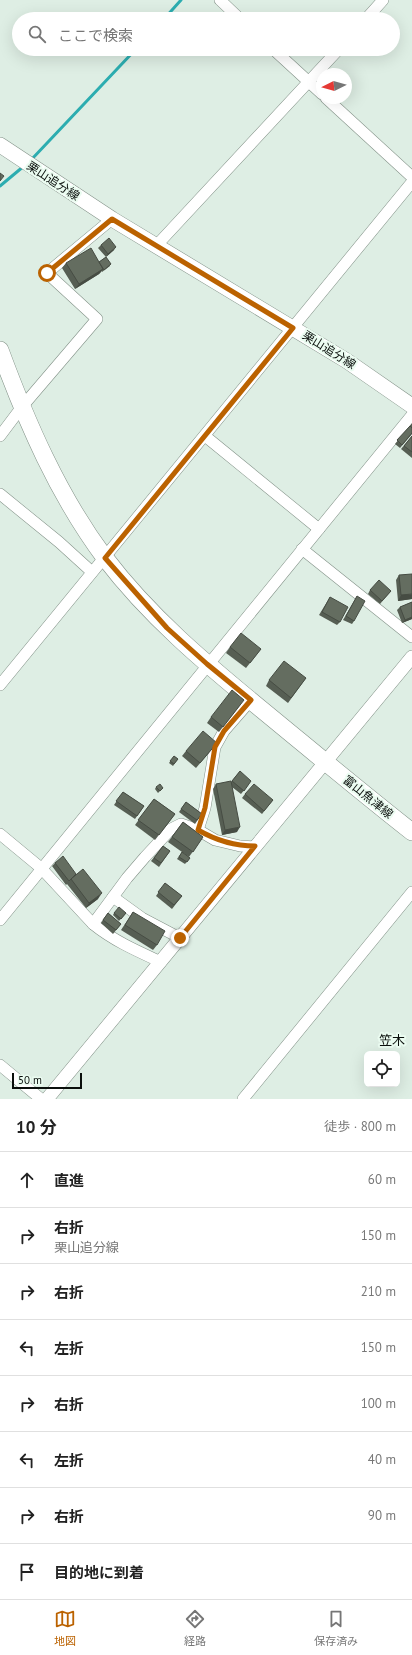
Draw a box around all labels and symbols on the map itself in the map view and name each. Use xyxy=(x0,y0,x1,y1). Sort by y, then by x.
north arrow xyxy=(316,68,352,104)
street label: 栗山追分線 xyxy=(24,158,83,203)
route start xyxy=(38,264,56,282)
street label: 栗山追分線 xyxy=(300,327,359,372)
street label: 富山魚津線 xyxy=(340,772,396,821)
route end xyxy=(171,929,189,947)
district label: 笠木 xyxy=(379,1032,405,1049)
scale bar xyxy=(12,1071,82,1090)

